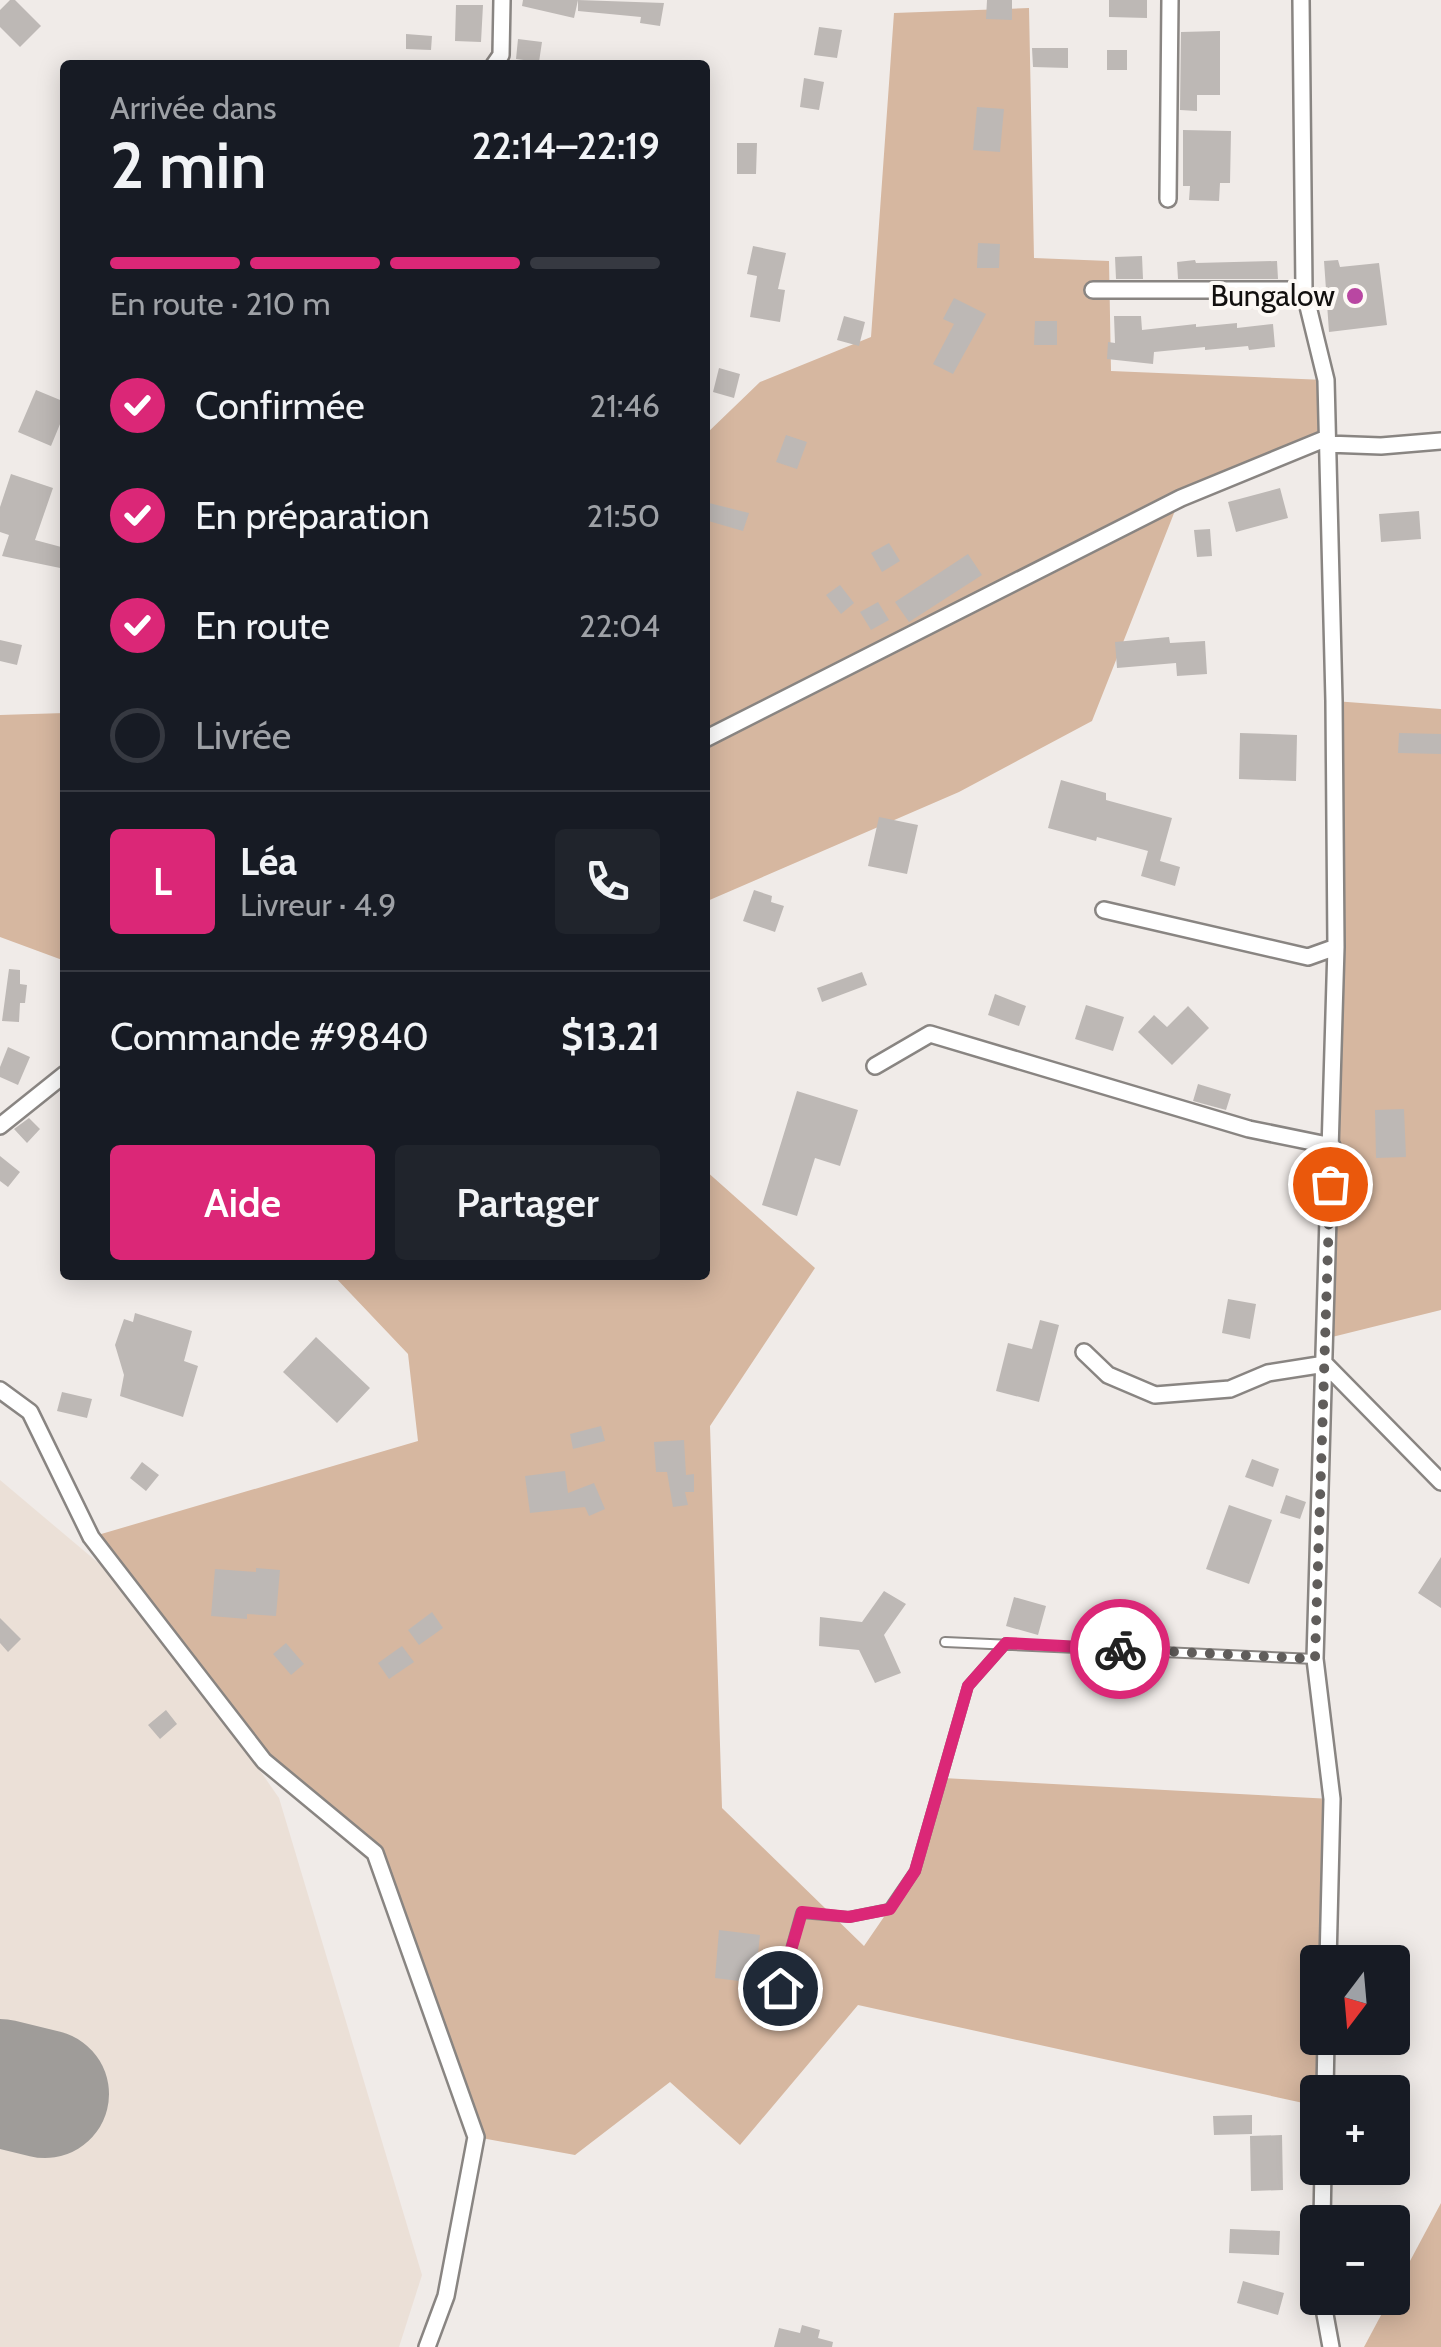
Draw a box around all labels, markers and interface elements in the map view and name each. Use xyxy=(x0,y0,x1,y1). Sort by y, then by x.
text: Arrivée dans xyxy=(110,88,276,127)
text: 22:14–22:19 xyxy=(472,122,660,169)
text: 2 min xyxy=(110,125,267,204)
place label: Bungalow xyxy=(1210,277,1335,314)
text: En route · 210 m xyxy=(110,284,330,323)
marker: Bungalow xyxy=(1344,285,1366,307)
icon: check xyxy=(110,378,165,433)
text: Confirmée xyxy=(195,382,365,429)
text: 21:46 xyxy=(589,386,660,425)
icon: check xyxy=(110,488,165,543)
text: En préparation xyxy=(195,492,430,539)
text: 21:50 xyxy=(586,496,660,535)
icon: check xyxy=(110,598,165,653)
text: En route xyxy=(195,602,330,649)
text: 22:04 xyxy=(579,606,660,645)
text: Livrée xyxy=(195,712,291,759)
button: phone xyxy=(555,829,660,934)
text: Léa xyxy=(240,838,297,885)
text: L xyxy=(153,858,172,905)
text: Livreur · 4.9 xyxy=(240,885,396,924)
text: Commande #9840 xyxy=(110,1013,429,1060)
text: $13.21 xyxy=(561,1013,660,1060)
pin xyxy=(1288,1142,1373,1227)
button: Aide xyxy=(110,1145,375,1260)
button: Partager xyxy=(395,1145,660,1260)
icon: bag xyxy=(1303,1157,1358,1212)
courier xyxy=(1070,1599,1170,1699)
icon: bike xyxy=(1093,1622,1148,1677)
north arrow xyxy=(1300,1945,1410,2055)
map controls xyxy=(1300,1945,1410,2315)
pin xyxy=(738,1946,823,2031)
icon: home xyxy=(753,1961,808,2016)
button: + xyxy=(1300,2075,1410,2185)
button: − xyxy=(1300,2205,1410,2315)

